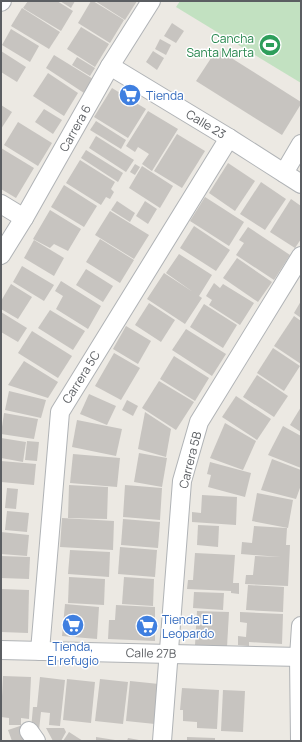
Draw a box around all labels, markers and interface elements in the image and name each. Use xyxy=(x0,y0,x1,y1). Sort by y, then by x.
place label: Cancha Santa Marta xyxy=(186,30,254,61)
sports icon: Cancha Santa Marta xyxy=(257,32,283,58)
supermarket icon: Tienda xyxy=(117,82,143,108)
place label: Tienda xyxy=(146,87,184,104)
street label: Carrera 6 xyxy=(55,101,95,155)
street label: Calle 23 xyxy=(183,105,229,143)
street label: Carrera 5C xyxy=(58,347,104,407)
street label: Carrera 5B xyxy=(175,430,205,490)
place label: Tienda El Leopardo xyxy=(162,611,214,642)
supermarket icon: Tienda, El refugio xyxy=(60,612,86,638)
supermarket icon: Tienda El Leopardo xyxy=(134,613,160,639)
place label: Tienda, El refugio xyxy=(47,638,99,669)
street label: Calle 27B xyxy=(126,644,176,662)

